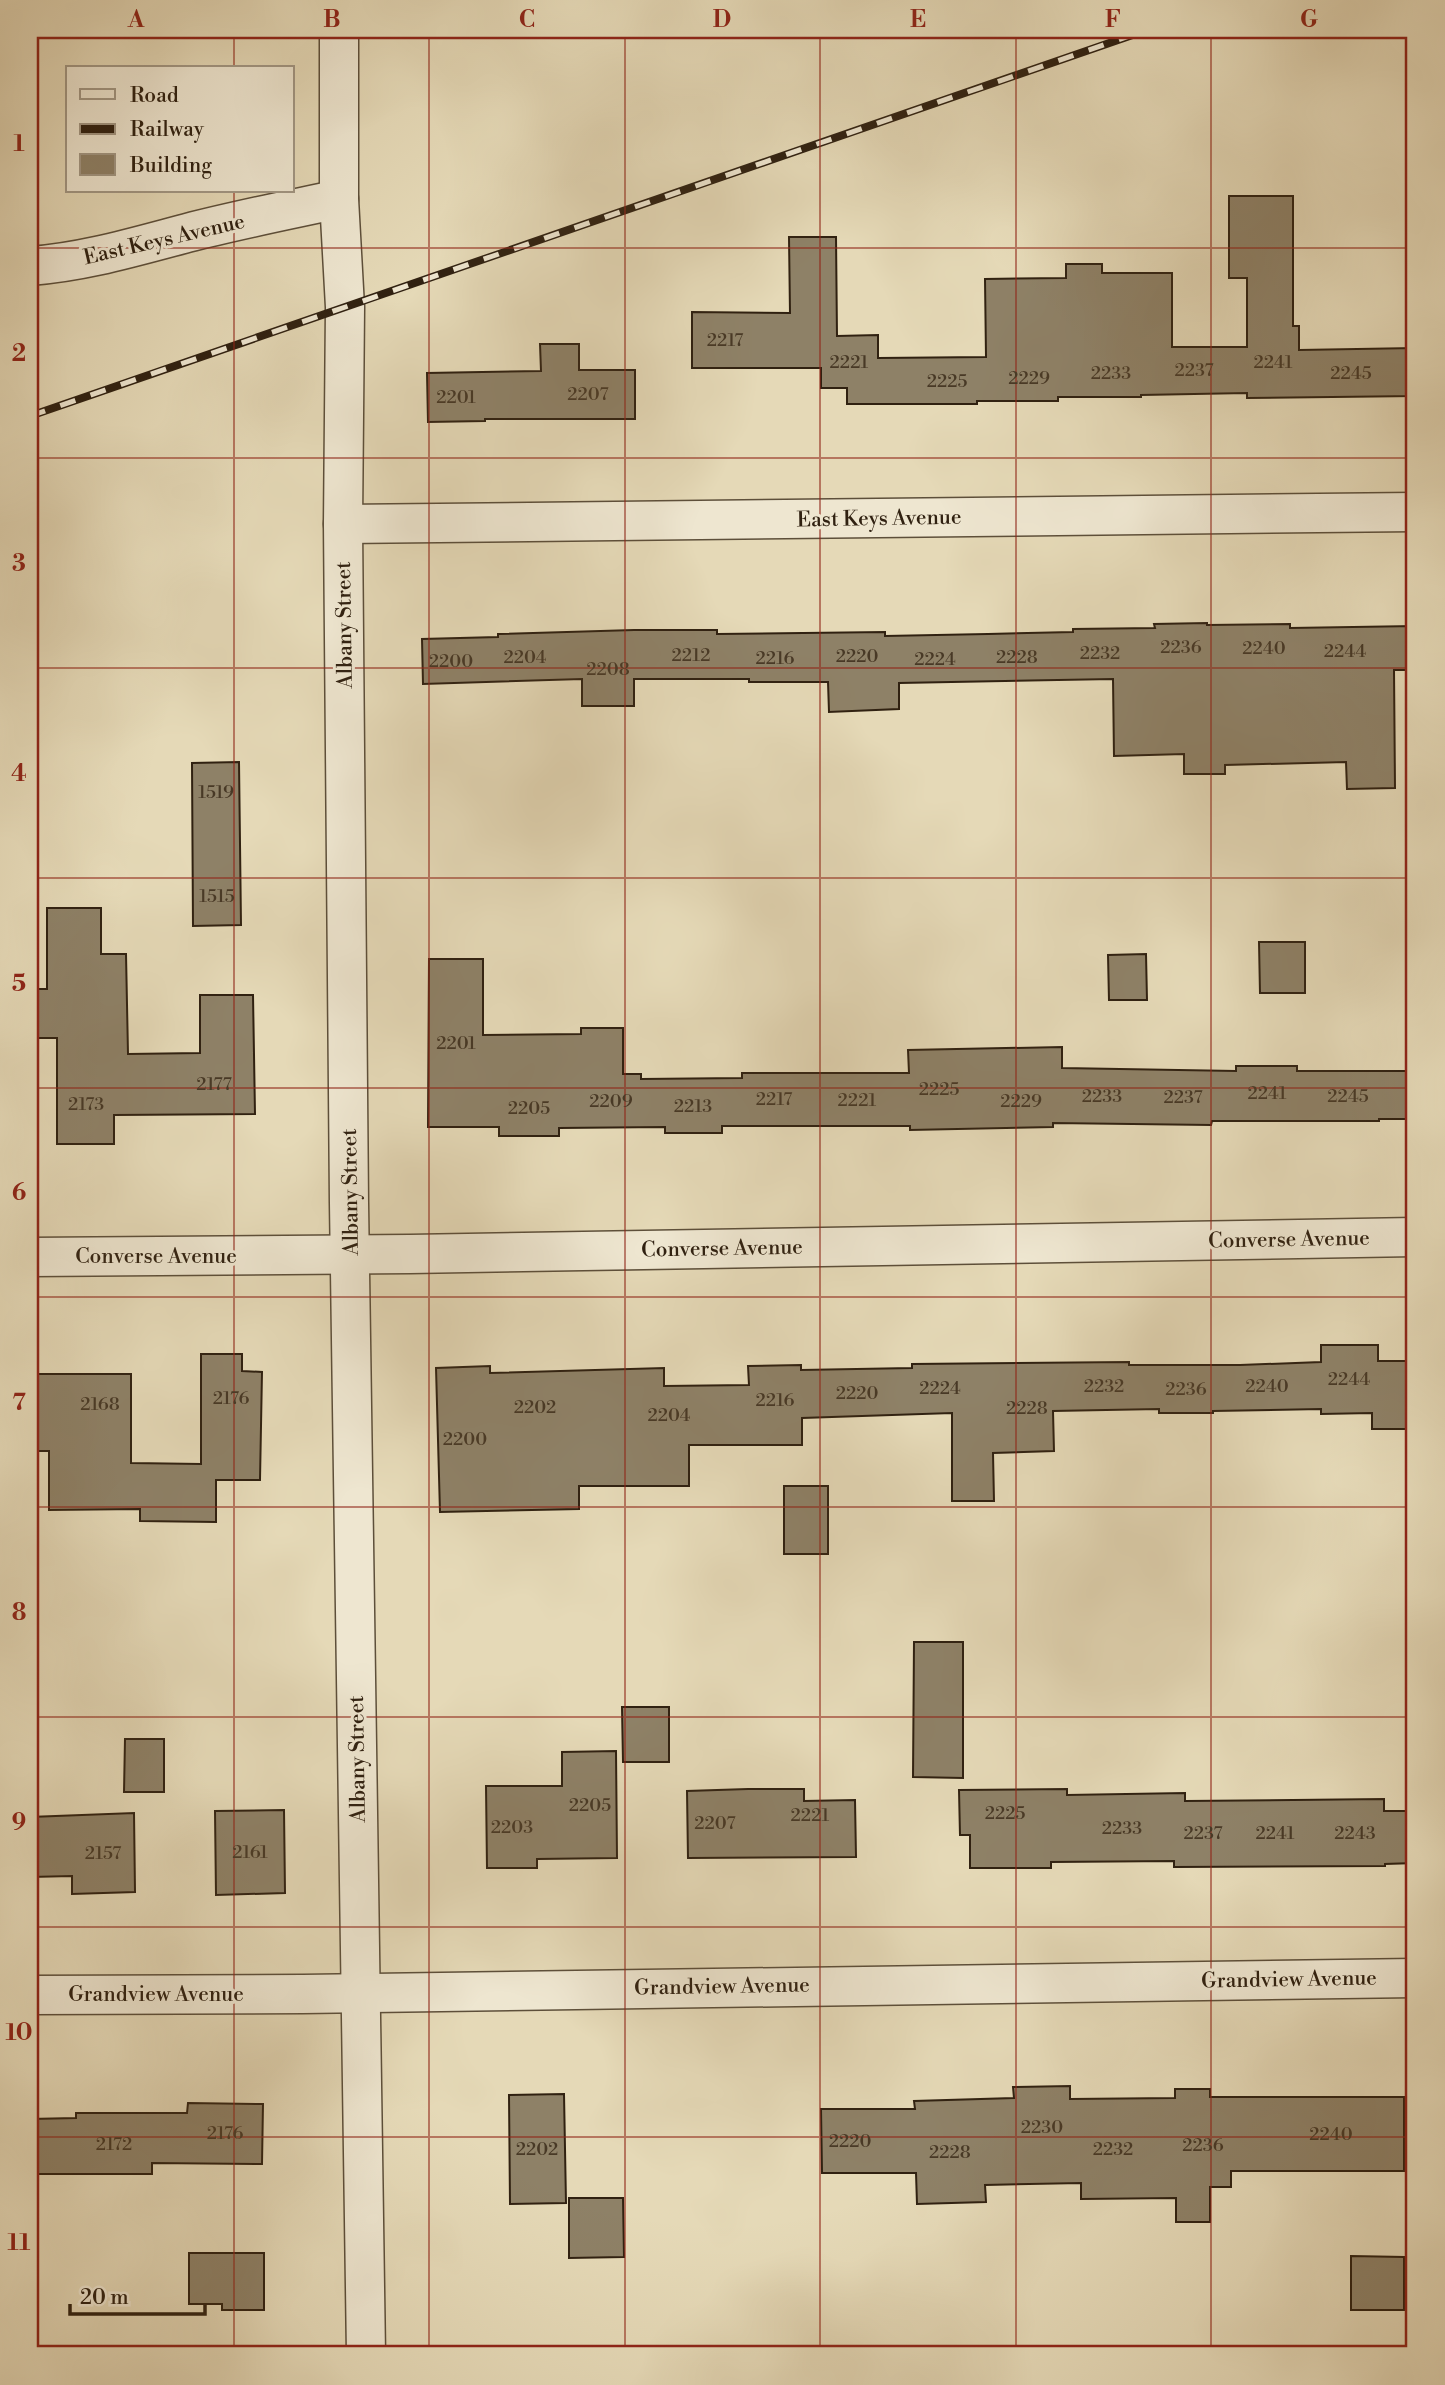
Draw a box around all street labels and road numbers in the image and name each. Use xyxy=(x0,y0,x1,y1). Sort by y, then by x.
street label: East Keys Avenue xyxy=(81,209,248,271)
street label: East Keys Avenue xyxy=(796,505,962,533)
street label: Albany Street xyxy=(331,561,359,690)
street label: Albany Street xyxy=(337,1128,365,1257)
street label: Converse Avenue xyxy=(1208,1226,1370,1254)
street label: Converse Avenue xyxy=(641,1235,803,1263)
street label: Converse Avenue xyxy=(75,1244,237,1270)
street label: Albany Street xyxy=(344,1695,372,1824)
street label: Grandview Avenue xyxy=(1201,1965,1377,1995)
street label: Grandview Avenue xyxy=(634,1972,810,2002)
street label: Grandview Avenue xyxy=(68,1982,244,2008)

